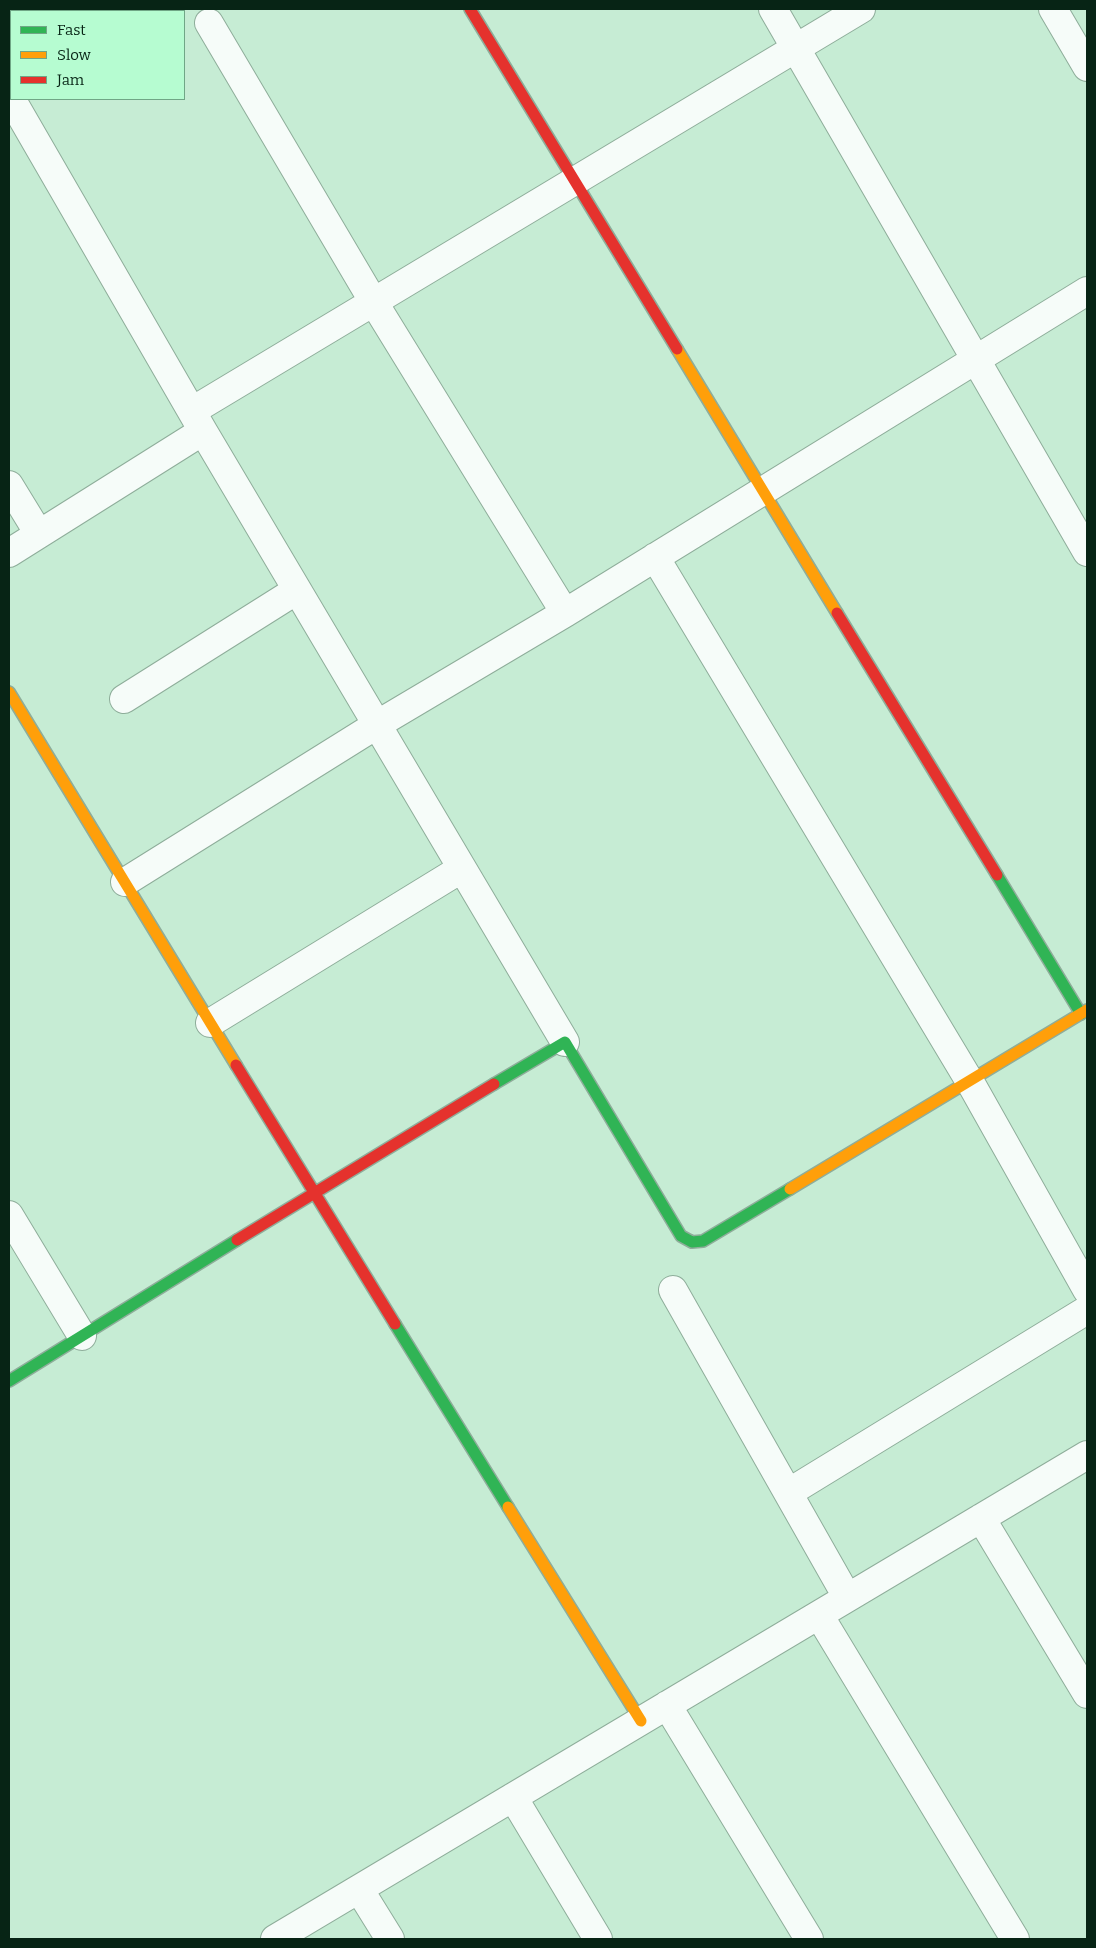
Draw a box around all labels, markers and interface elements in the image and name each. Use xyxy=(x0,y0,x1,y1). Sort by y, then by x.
legend xyxy=(10,10,185,100)
text: Fast xyxy=(57,21,86,39)
text: Slow xyxy=(57,46,91,64)
text: Jam xyxy=(57,71,84,89)

